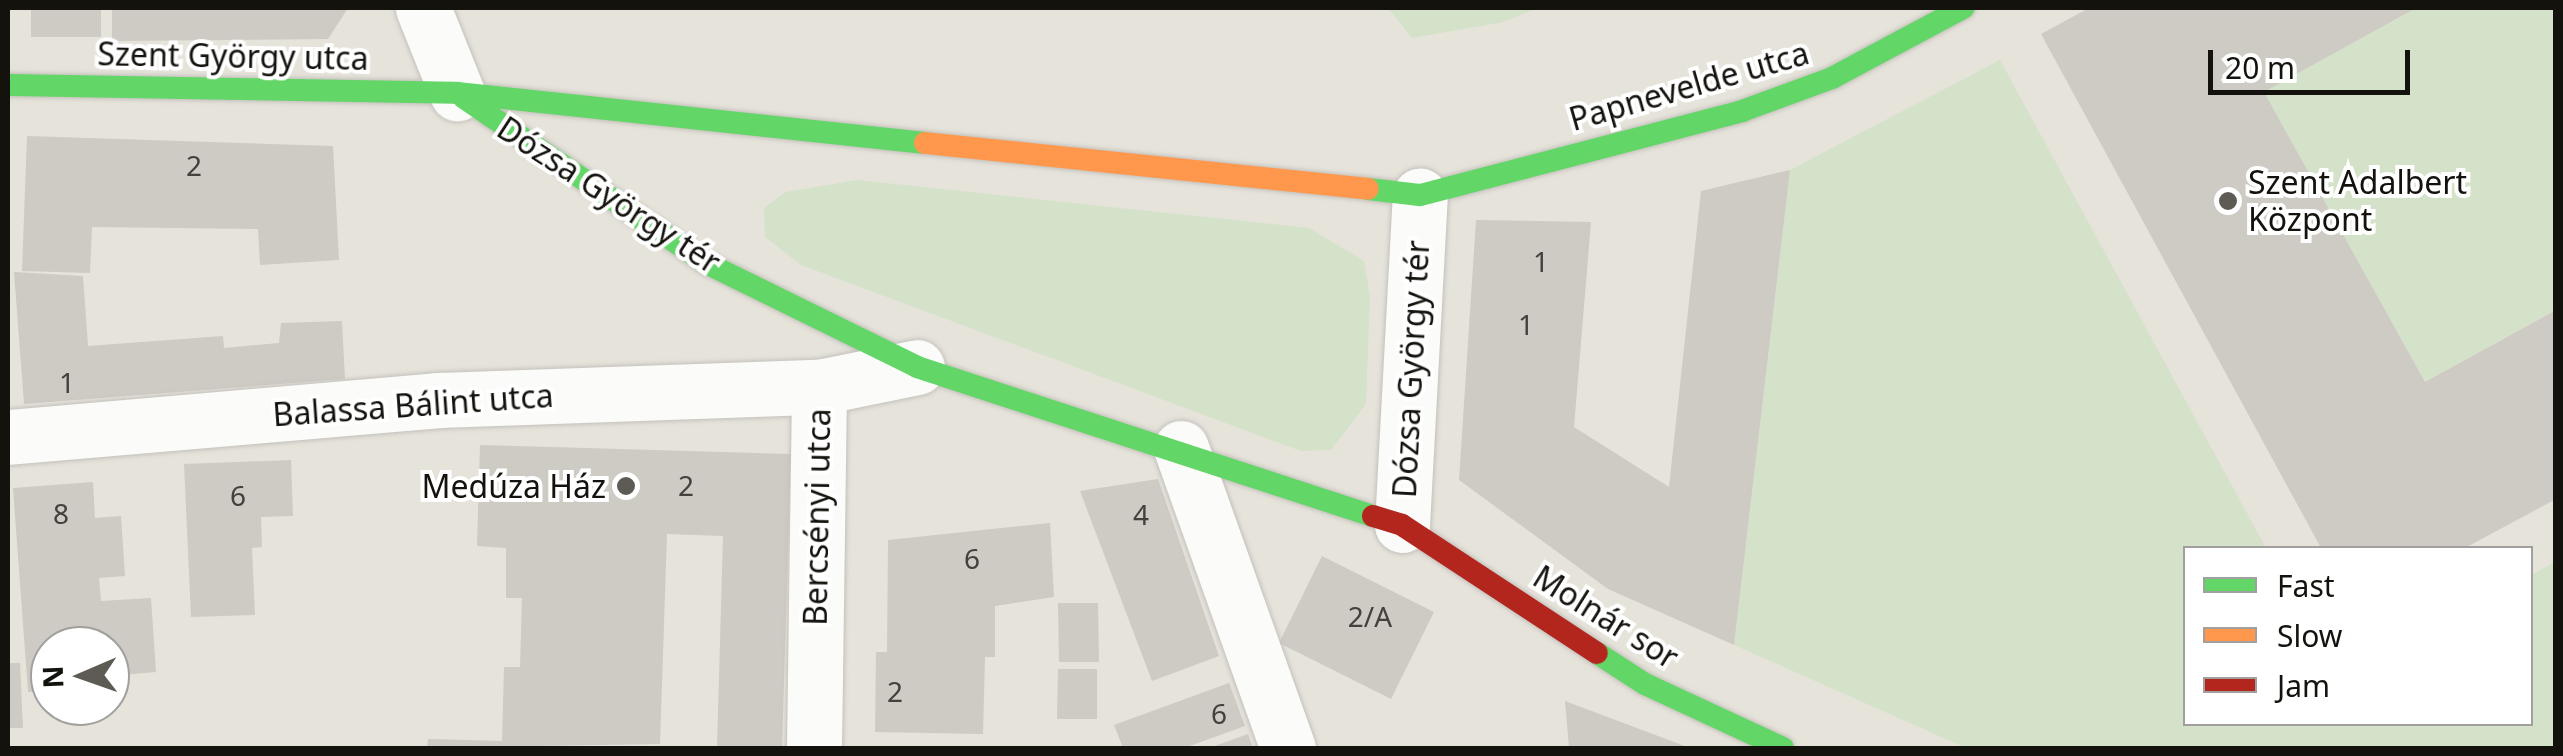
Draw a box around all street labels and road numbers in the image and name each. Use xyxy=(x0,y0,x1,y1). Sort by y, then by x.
street label: Papnevelde utca xyxy=(1565,33,1813,139)
street label: Szent György utca xyxy=(97,34,369,78)
street label: Dózsa György tér xyxy=(490,109,728,281)
street label: Dózsa György tér xyxy=(1385,239,1437,499)
street label: Balassa Bálint utca xyxy=(271,376,555,434)
street label: Bercsényi utca xyxy=(796,408,838,626)
street label: Molnár sor xyxy=(1526,557,1686,677)

